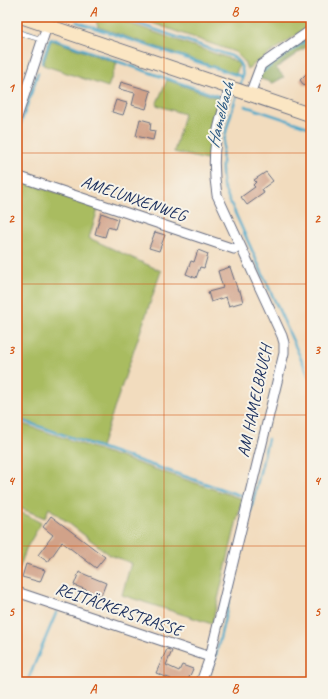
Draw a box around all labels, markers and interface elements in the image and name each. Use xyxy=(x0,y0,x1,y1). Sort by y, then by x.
text: A xyxy=(90,4,98,20)
text: B xyxy=(232,4,240,20)
water label: Hamelbach xyxy=(201,78,239,150)
text: 1 xyxy=(8,80,16,96)
text: 1 xyxy=(314,80,322,96)
street label: AMELUNXENWEG xyxy=(79,171,191,227)
text: 2 xyxy=(8,211,15,227)
text: 2 xyxy=(314,211,321,227)
street label: AM HAMELBRUCH xyxy=(232,341,277,459)
text: 3 xyxy=(8,342,15,358)
text: 3 xyxy=(314,342,321,358)
text: 4 xyxy=(8,473,16,489)
text: 4 xyxy=(314,473,322,489)
street label: REITÄCKERSTRASSE xyxy=(53,578,187,642)
text: 5 xyxy=(8,604,15,620)
text: 5 xyxy=(314,604,321,620)
text: A xyxy=(90,681,98,697)
text: B xyxy=(232,681,240,697)

